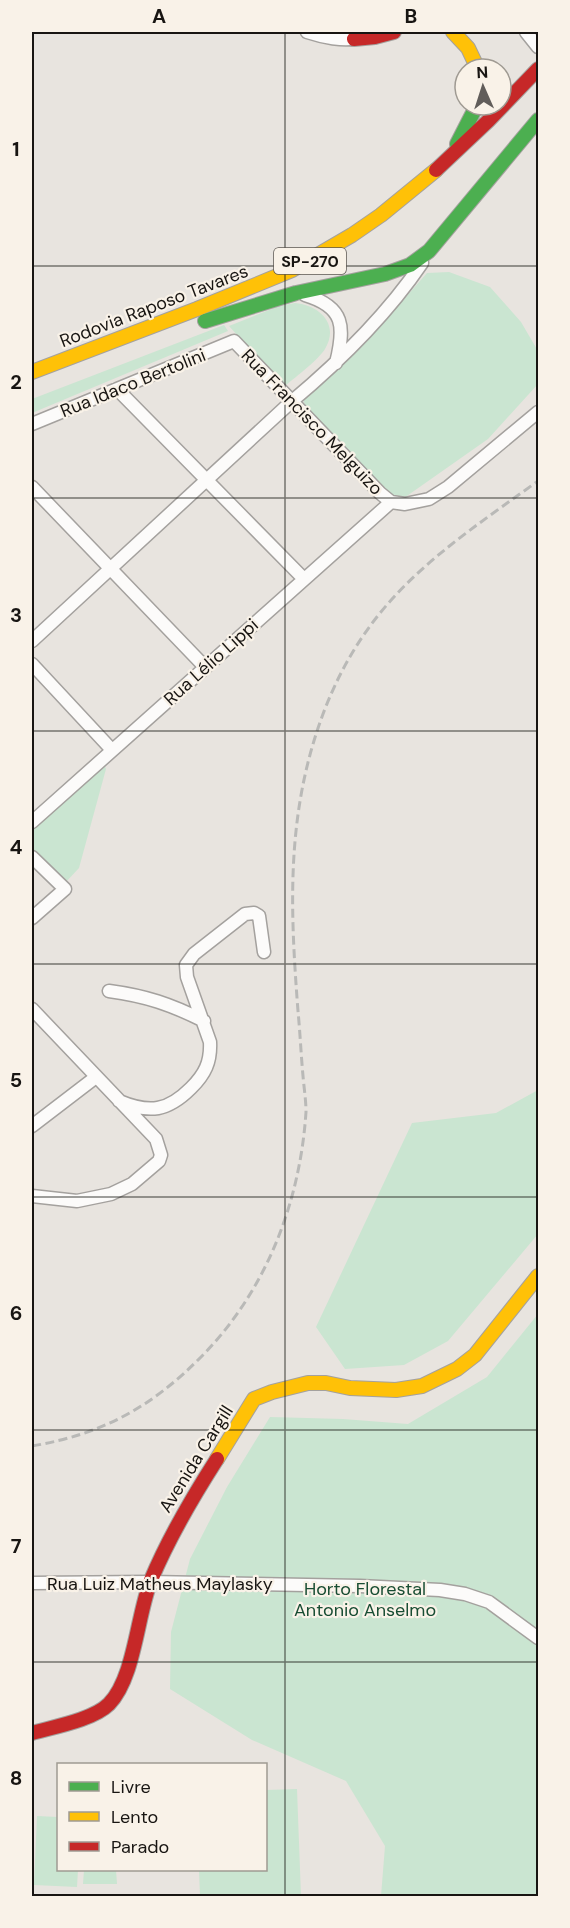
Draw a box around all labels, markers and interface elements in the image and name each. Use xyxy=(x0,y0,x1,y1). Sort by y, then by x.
text: A xyxy=(152,3,166,29)
text: B xyxy=(405,3,417,29)
north arrow xyxy=(453,57,513,117)
text: N xyxy=(476,62,489,83)
text: 1 xyxy=(12,136,20,162)
road number: SP-270 xyxy=(274,248,346,274)
street label: Rodovia Raposo Tavares xyxy=(56,259,252,353)
street label: Rua Idaco Bertolini xyxy=(57,343,209,423)
street label: Rua Francisco Melguizo xyxy=(236,344,388,500)
text: 2 xyxy=(10,369,22,395)
text: 3 xyxy=(10,602,22,628)
street label: Rua Lélio Lippi xyxy=(159,613,263,711)
text: 4 xyxy=(10,834,23,860)
text: 5 xyxy=(10,1067,22,1093)
text: 6 xyxy=(10,1300,22,1326)
street label: Avenida Cargill xyxy=(153,1401,239,1517)
text: 7 xyxy=(11,1533,22,1559)
street label: Rua Luiz Matheus Maylasky xyxy=(47,1572,273,1596)
park label: Horto Florestal Antonio Anselmo xyxy=(294,1577,436,1622)
legend xyxy=(57,1763,267,1871)
text: 8 xyxy=(10,1765,22,1791)
text: Livre xyxy=(111,1775,151,1799)
text: Lento xyxy=(111,1805,158,1829)
text: Parado xyxy=(111,1835,169,1859)

